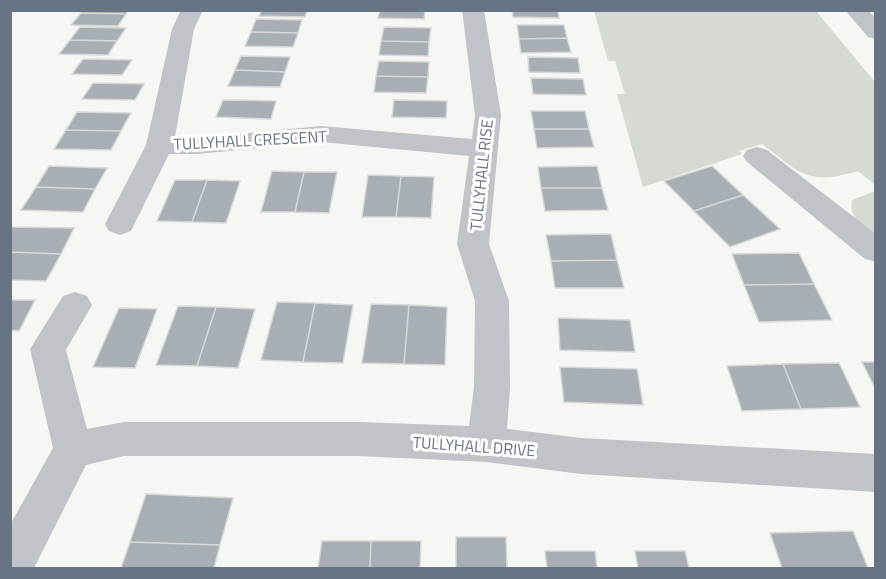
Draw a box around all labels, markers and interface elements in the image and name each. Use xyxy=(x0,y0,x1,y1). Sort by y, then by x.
street label: TULLYHALL RISE xyxy=(463,118,499,232)
street label: TULLYHALL CRESCENT xyxy=(173,124,328,156)
street label: TULLYHALL DRIVE xyxy=(412,430,536,462)

